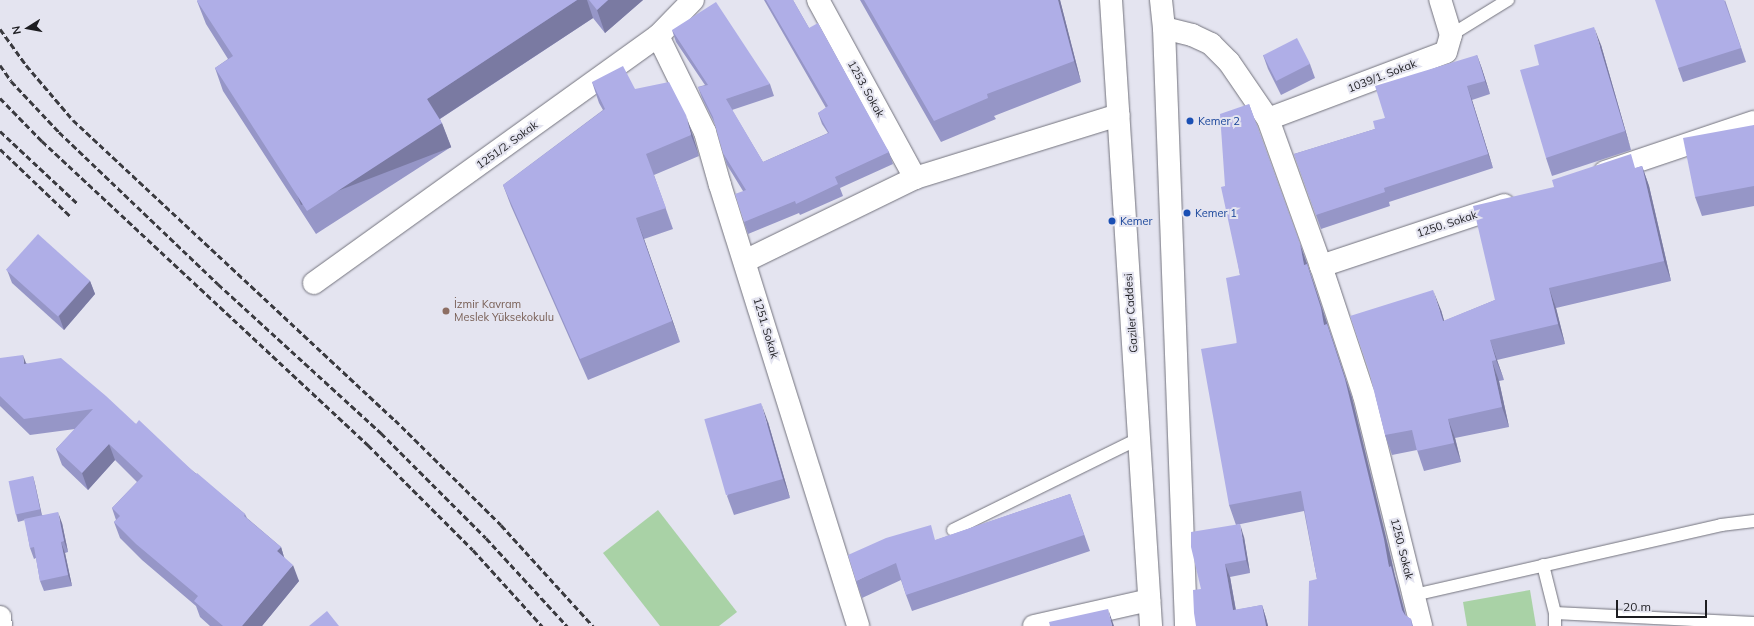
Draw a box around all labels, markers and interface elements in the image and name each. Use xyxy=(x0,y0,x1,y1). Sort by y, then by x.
north arrow xyxy=(8,8,48,48)
text: N xyxy=(9,25,24,36)
street label: 1039/1. Sokak xyxy=(1346,57,1418,95)
street label: 1253. Sokak xyxy=(845,58,887,120)
place label: Kemer 2 xyxy=(1198,114,1240,128)
marker: Kemer 2 xyxy=(1185,116,1195,126)
street label: 1251/2. Sokak xyxy=(474,118,540,172)
place label: Kemer 1 xyxy=(1195,206,1237,220)
marker: Kemer 1 xyxy=(1182,208,1192,218)
street label: 1250. Sokak xyxy=(1415,208,1479,240)
place label: Kemer xyxy=(1120,214,1152,228)
marker: Kemer xyxy=(1107,216,1117,226)
street label: Gaziler Caddesi xyxy=(1122,273,1140,353)
street label: 1251. Sokak xyxy=(751,296,781,360)
place label: İzmir Kavram Meslek Yüksekokulu xyxy=(454,298,554,324)
marker: İzmir Kavram Meslek Yüksekokulu xyxy=(441,306,451,316)
street label: 1250. Sokak xyxy=(1388,517,1416,581)
scale bar xyxy=(1618,592,1709,618)
text: 20 m xyxy=(1623,599,1651,614)

